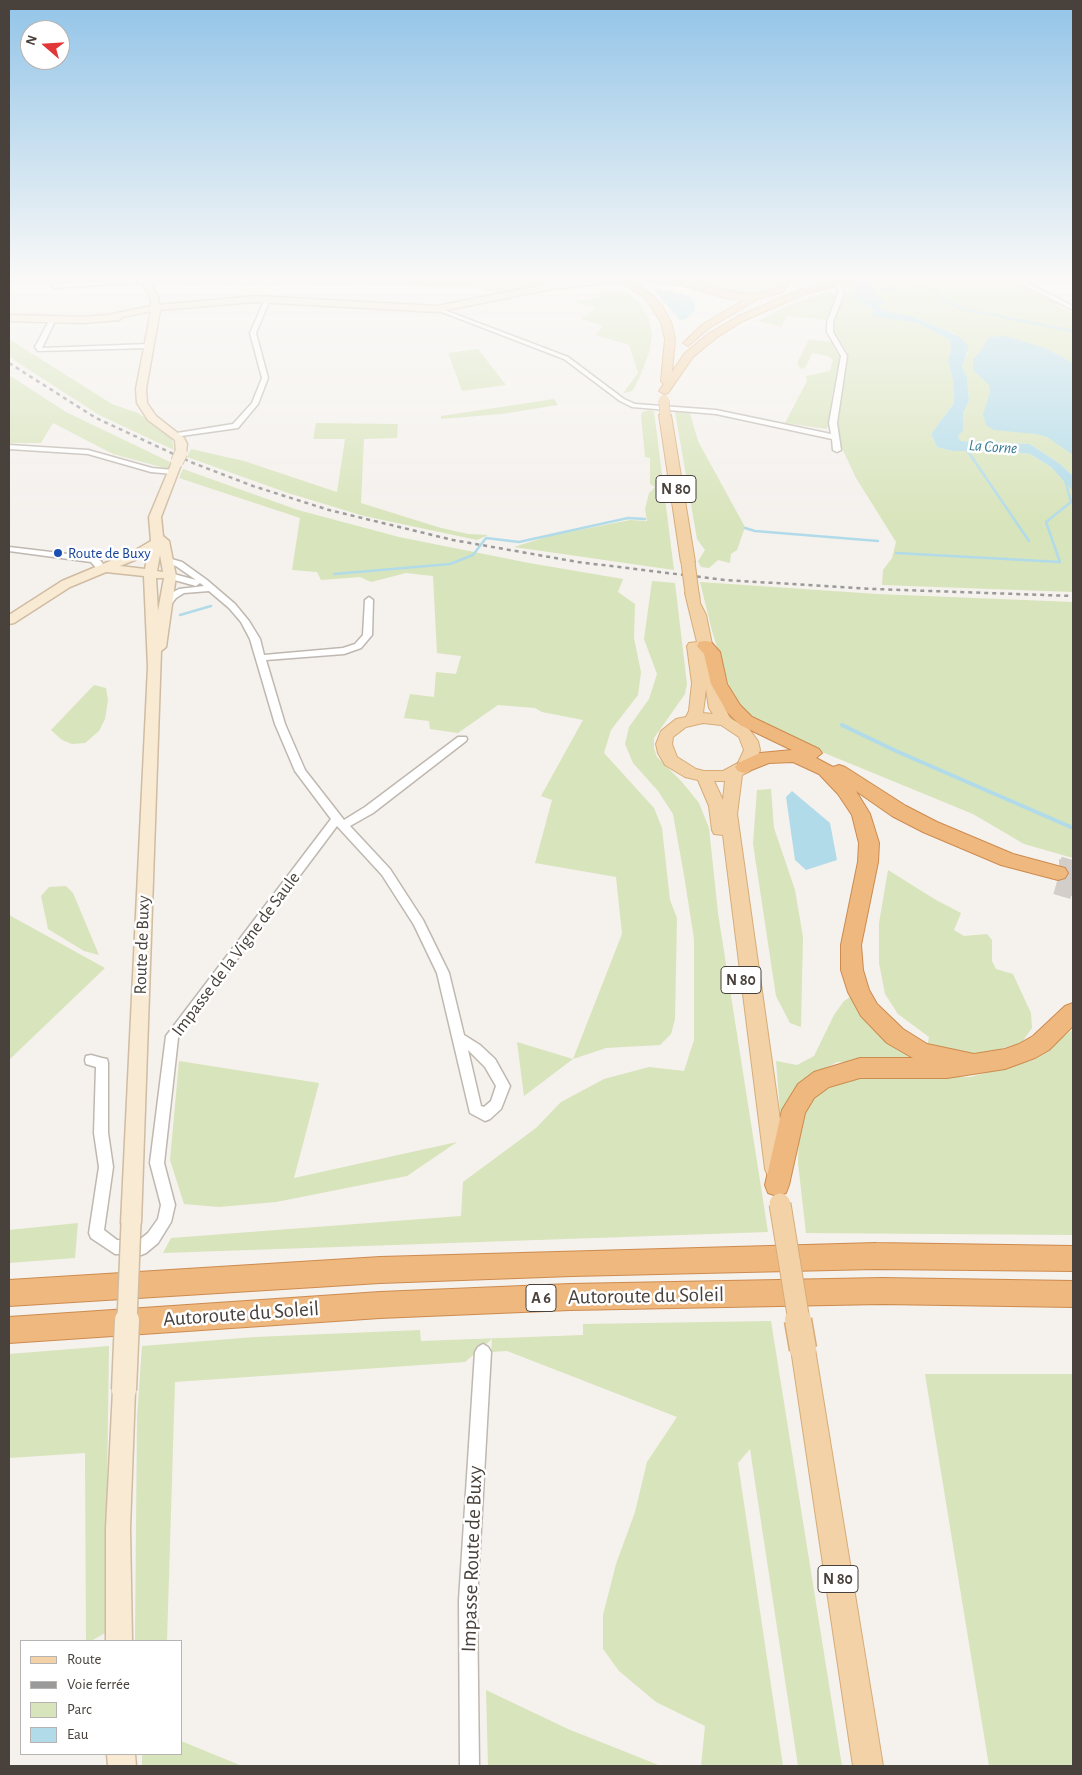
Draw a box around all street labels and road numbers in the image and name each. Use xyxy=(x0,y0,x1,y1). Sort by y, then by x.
road number: N 80 xyxy=(656,476,696,502)
street label: Impasse de la Vigne de Saule xyxy=(167,868,305,1040)
street label: Route de Buxy xyxy=(129,895,155,995)
road number: N 80 xyxy=(721,966,761,994)
street label: Autoroute du Soleil xyxy=(568,1282,724,1310)
road number: A 6 xyxy=(526,1285,556,1312)
street label: Autoroute du Soleil xyxy=(162,1296,320,1332)
street label: Impasse Route de Buxy xyxy=(456,1465,488,1653)
road number: N 80 xyxy=(818,1566,858,1592)

